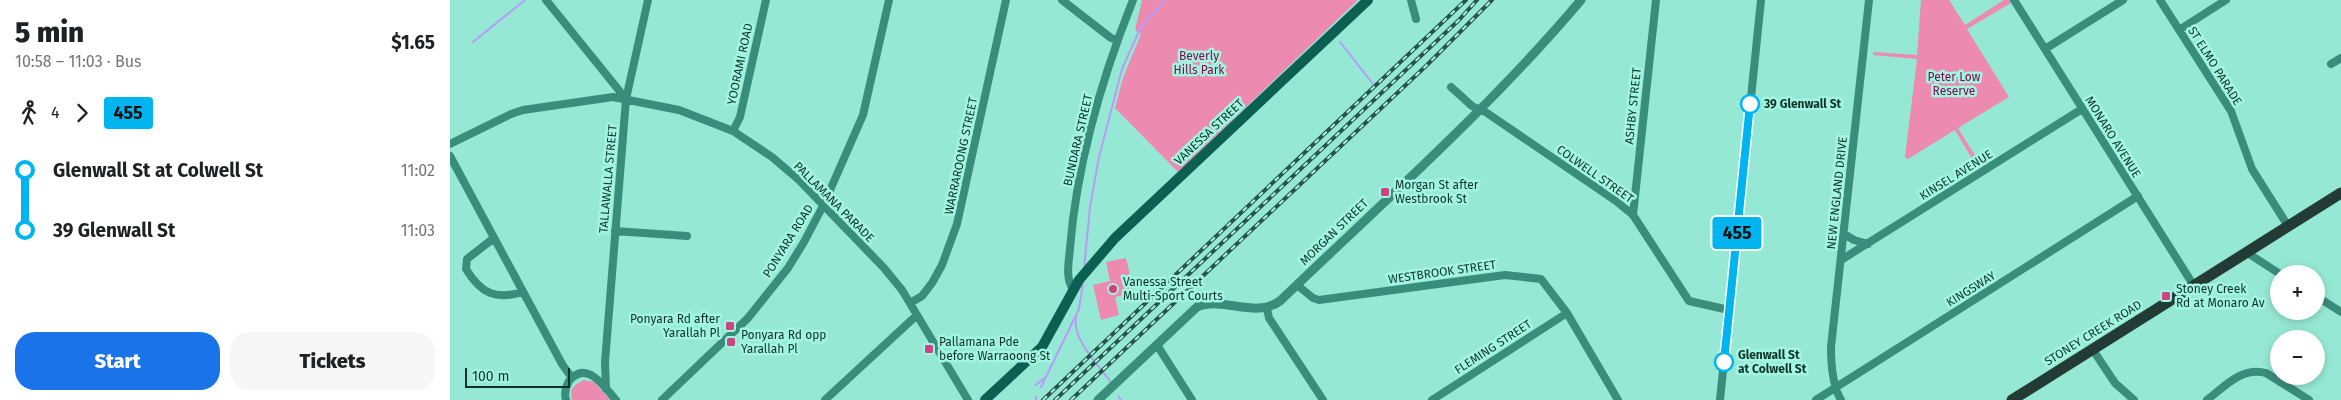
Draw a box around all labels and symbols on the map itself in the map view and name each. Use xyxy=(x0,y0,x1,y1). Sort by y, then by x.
street label: YOORAMI ROAD xyxy=(725,22,756,106)
street label: ST ELMO PARADE xyxy=(2185,24,2245,108)
park label: Beverly Hills Park xyxy=(1174,49,1225,77)
street label: ASHBY STREET xyxy=(1622,66,1644,145)
park label: Peter Low Reserve xyxy=(1928,70,1981,98)
street label: BUNDARA STREET xyxy=(1061,92,1096,187)
marker: 39 Glenwall St xyxy=(1740,94,1760,114)
street label: MONARO AVENUE xyxy=(2082,94,2144,180)
street label: WARRAROONG STREET xyxy=(942,95,980,216)
street label: VANESSA STREET xyxy=(1171,96,1247,168)
place label: 39 Glenwall St xyxy=(1763,97,1842,111)
street label: TALLAWALLA STREET xyxy=(596,123,620,234)
street label: NEW ENGLAND DRIVE xyxy=(1824,136,1850,250)
street label: COLWELL STREET xyxy=(1554,142,1637,206)
street label: KINSEL AVENUE xyxy=(1917,147,1995,203)
street label: PALLAMANA PARADE xyxy=(791,159,877,245)
place label: Morgan St after Westbrook St xyxy=(1395,178,1479,206)
marker: Morgan St after Westbrook St xyxy=(1379,186,1391,198)
street label: MORGAN STREET xyxy=(1297,195,1372,268)
street label: PONYARA ROAD xyxy=(760,202,816,280)
line badge: 455 xyxy=(1708,217,1766,249)
street label: WESTBROOK STREET xyxy=(1387,257,1498,287)
street label: KINGSWAY xyxy=(1944,268,1999,310)
place label: Vanessa Street Multi-Sport Courts xyxy=(1123,275,1223,303)
place label: Stoney Creek Rd at Monaro Av xyxy=(2176,282,2265,310)
marker: Vanessa Street Multi-Sport Courts xyxy=(1107,283,1119,295)
marker: Stoney Creek Rd at Monaro Av xyxy=(2160,290,2172,302)
street label: STONEY CREEK ROAD xyxy=(2042,297,2144,369)
place label: Ponyara Rd after Yarallah Pl xyxy=(630,312,720,340)
street label: FLEMING STREET xyxy=(1452,316,1535,377)
marker: Ponyara Rd after Yarallah Pl xyxy=(724,320,736,332)
place label: Ponyara Rd opp Yarallah Pl xyxy=(741,328,826,356)
place label: Pallamana Pde before Warraoong St xyxy=(939,335,1051,363)
marker: Ponyara Rd opp Yarallah Pl xyxy=(725,336,737,348)
marker: Pallamana Pde before Warraoong St xyxy=(923,343,935,355)
place label: Glenwall St at Colwell St xyxy=(1738,348,1807,376)
marker: Glenwall St at Colwell St xyxy=(1714,352,1734,372)
scale bar xyxy=(465,365,570,388)

